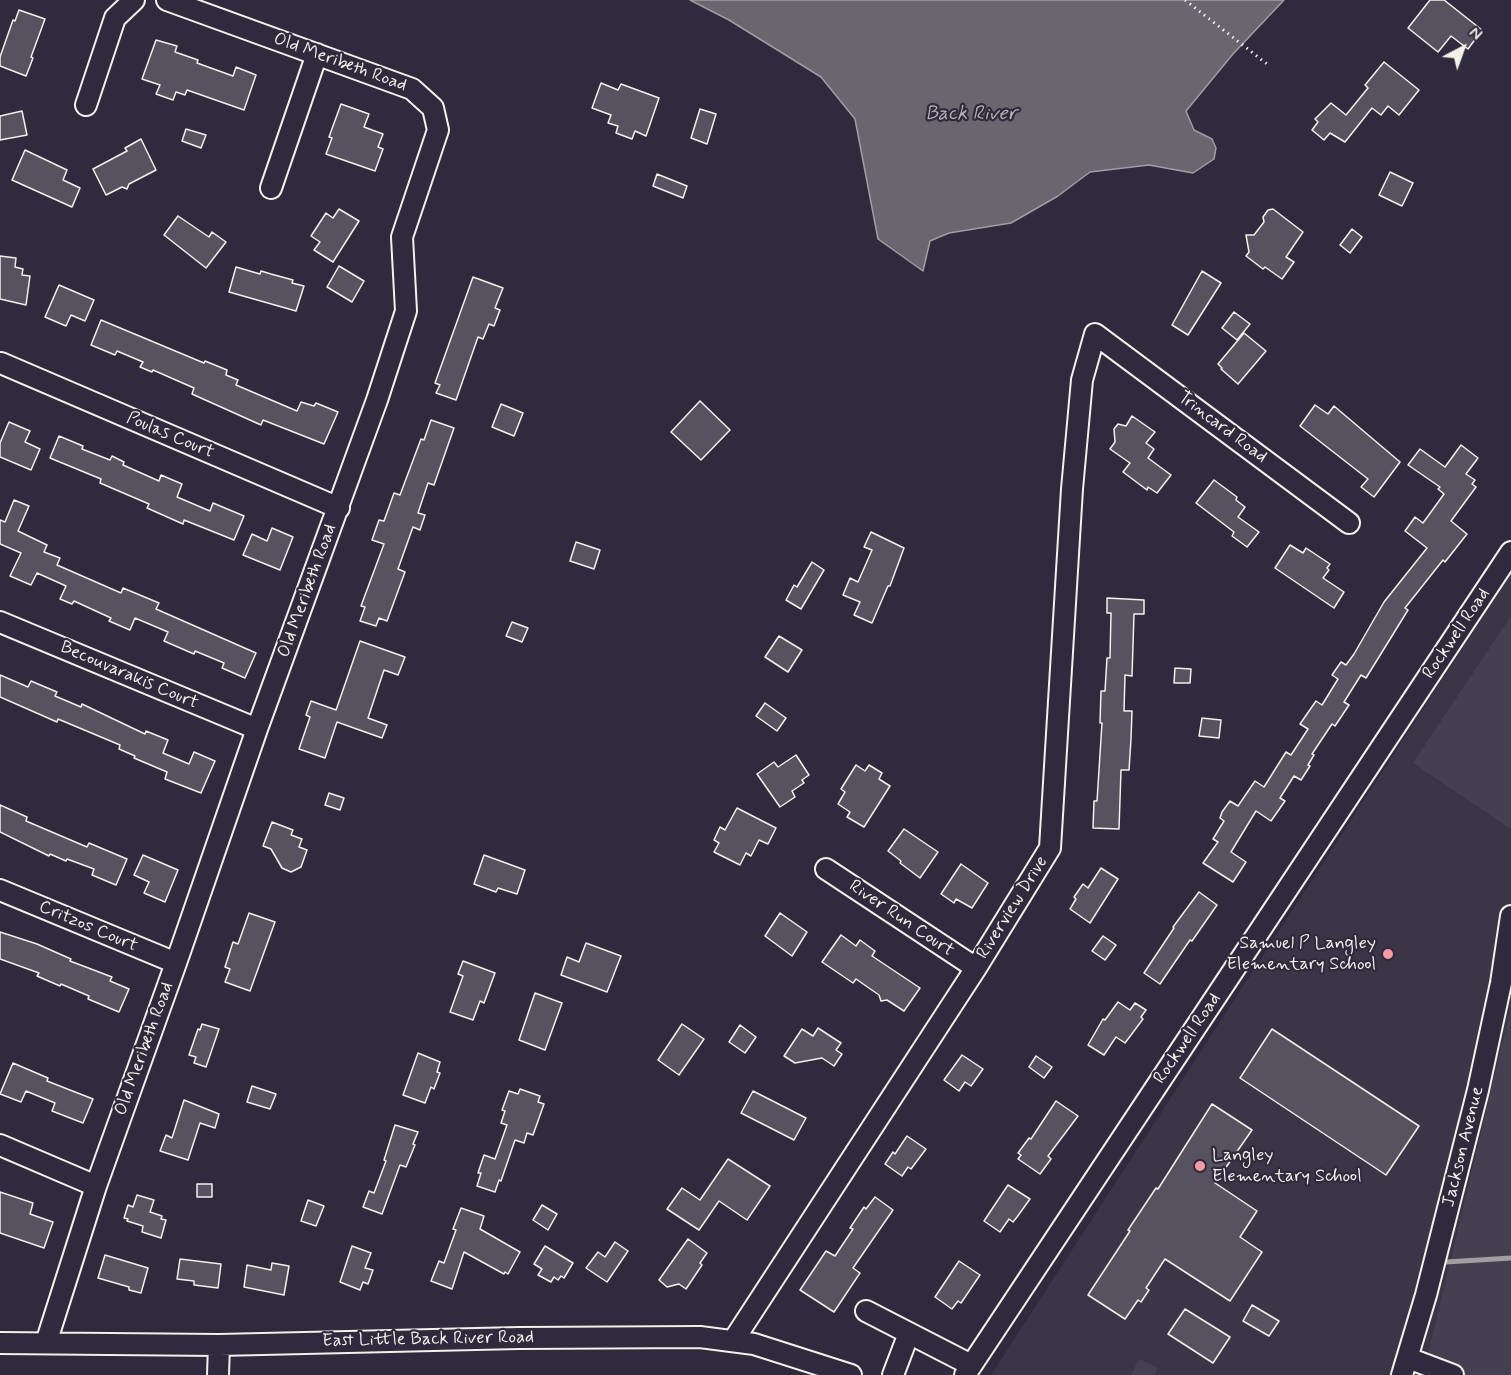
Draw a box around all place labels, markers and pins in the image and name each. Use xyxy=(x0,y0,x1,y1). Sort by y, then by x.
place label: Samuel P Langley Elementary School xyxy=(1226,933,1376,976)
marker: Samuel P Langley Elementary School xyxy=(1381,947,1395,961)
place label: Langley Elementary School xyxy=(1212,1145,1362,1188)
marker: Langley Elementary School xyxy=(1193,1159,1207,1173)

